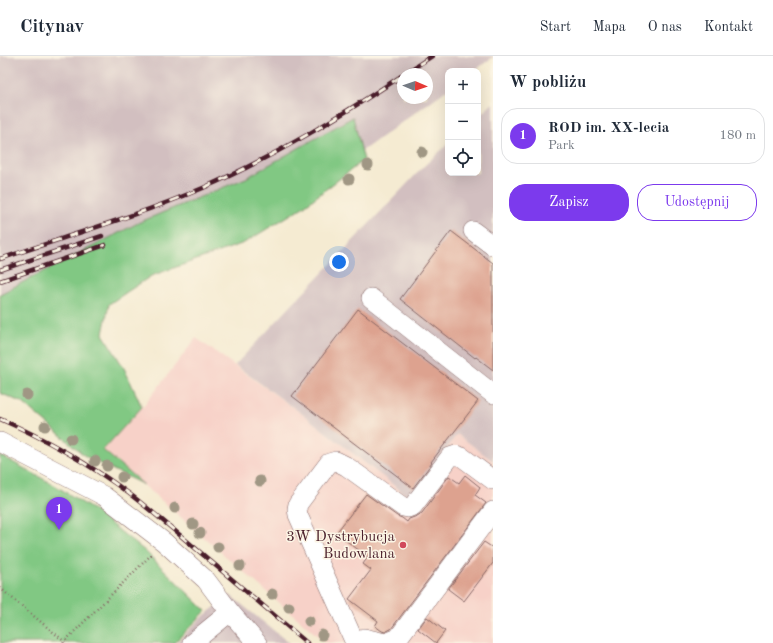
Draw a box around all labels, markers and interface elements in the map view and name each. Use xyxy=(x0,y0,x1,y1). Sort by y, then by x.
text: Citynav xyxy=(20,18,84,37)
text: Start xyxy=(540,20,571,34)
text: Mapa xyxy=(593,20,626,34)
text: O nas xyxy=(648,20,682,34)
text: Kontakt xyxy=(704,20,753,34)
north arrow xyxy=(397,68,433,104)
map controls xyxy=(445,68,481,176)
button: + xyxy=(445,68,481,104)
text: W pobliżu xyxy=(509,74,586,91)
button: − xyxy=(445,104,481,140)
text: ROD im. XX-lecia xyxy=(548,121,669,136)
text: 1 xyxy=(519,129,527,142)
text: 180 m xyxy=(719,129,756,142)
text: Park xyxy=(548,139,575,152)
button: locate xyxy=(445,140,481,176)
button: Zapisz xyxy=(509,184,629,221)
button: Udostępnij xyxy=(637,184,757,221)
your location xyxy=(329,252,349,272)
pin: 1 xyxy=(46,497,72,530)
place label: 3W Dystrybucja Budowlana xyxy=(286,530,396,562)
marker: 3W Dystrybucja Budowlana xyxy=(398,540,408,550)

